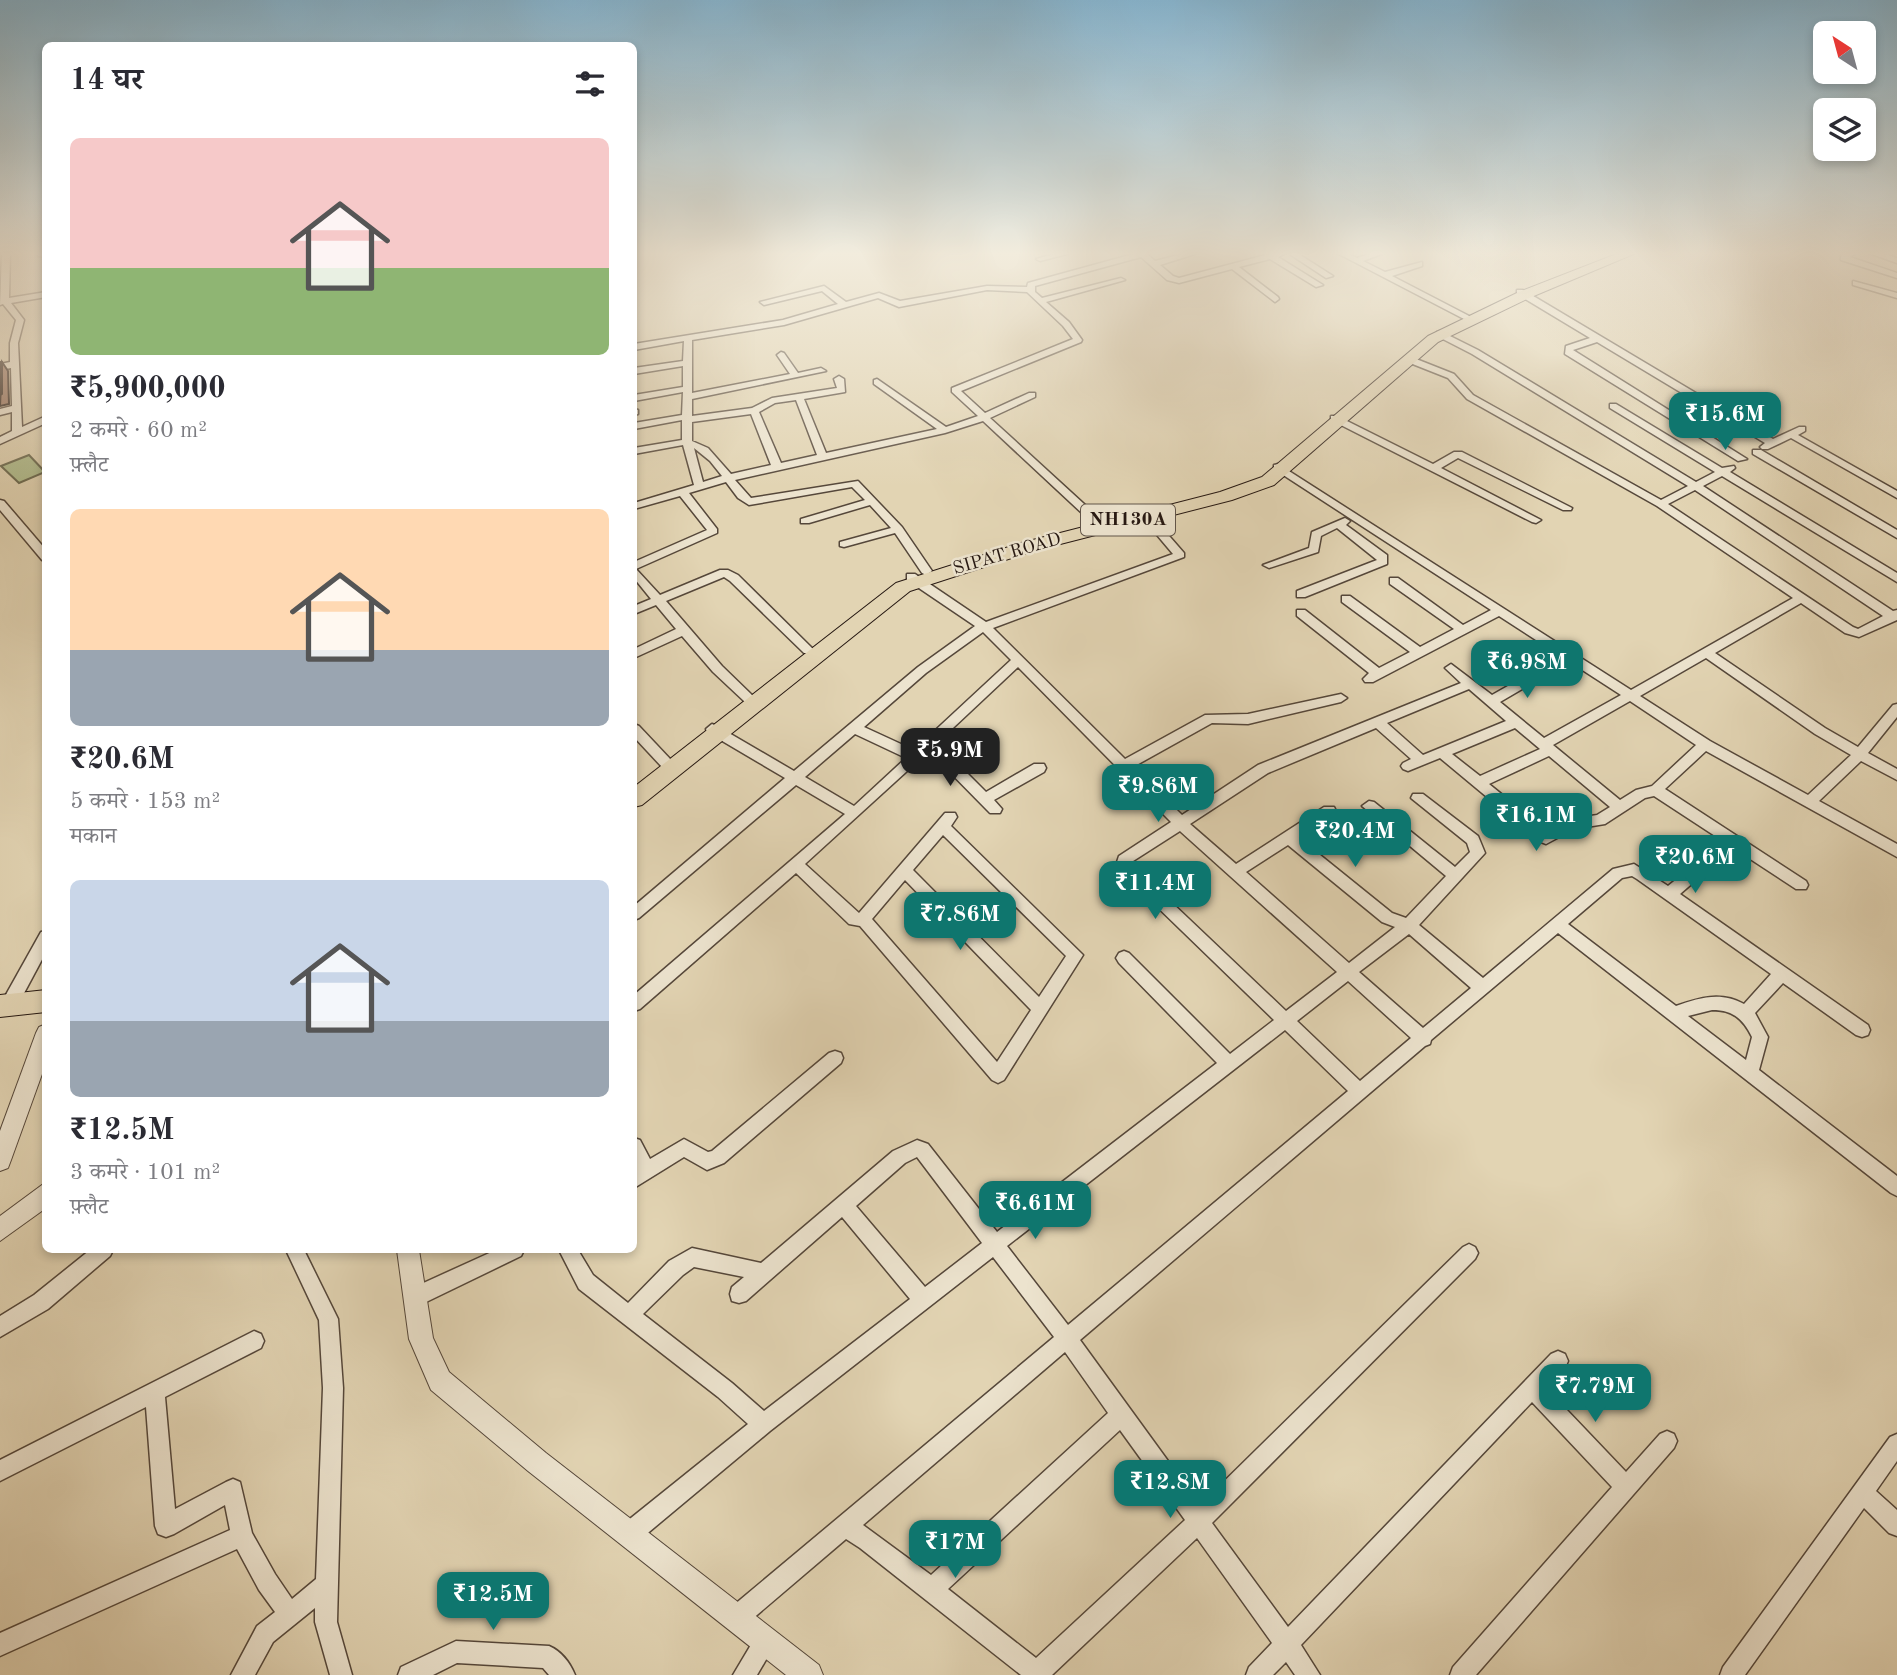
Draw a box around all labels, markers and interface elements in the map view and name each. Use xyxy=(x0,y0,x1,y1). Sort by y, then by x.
north arrow xyxy=(1813,21,1876,84)
map controls xyxy=(1813,21,1876,161)
icon: filters xyxy=(571,65,609,103)
text: 14 घर xyxy=(70,66,143,96)
button: layers xyxy=(1813,98,1876,161)
icon: home xyxy=(277,183,403,309)
text: ₹5,900,000 xyxy=(70,374,226,404)
pin: ₹15.6M xyxy=(1668,392,1782,452)
text: ₹15.6M xyxy=(1685,403,1765,426)
text: 2 कमरे · 60 m² xyxy=(70,419,207,442)
text: फ़्लैट xyxy=(70,454,108,477)
road number: NH130A xyxy=(1081,505,1175,536)
street label: SIPAT ROAD xyxy=(951,530,1063,578)
icon: home xyxy=(277,554,403,680)
pin: ₹6.98M xyxy=(1470,640,1584,700)
text: ₹6.98M xyxy=(1487,651,1567,674)
pin: ₹5.9M xyxy=(901,728,999,788)
text: ₹5.9M xyxy=(917,739,983,762)
text: ₹20.6M xyxy=(70,745,174,775)
pin: ₹9.86M xyxy=(1101,764,1215,824)
text: ₹9.86M xyxy=(1118,775,1198,798)
text: 5 कमरे · 153 m² xyxy=(70,790,220,813)
pin: ₹16.1M xyxy=(1479,794,1593,853)
text: ₹16.1M xyxy=(1496,804,1576,827)
pin: ₹20.4M xyxy=(1298,810,1412,869)
text: ₹20.4M xyxy=(1315,820,1395,843)
text: मकान xyxy=(70,825,117,848)
pin: ₹20.6M xyxy=(1638,836,1752,895)
text: ₹20.6M xyxy=(1655,846,1735,869)
pin: ₹11.4M xyxy=(1098,862,1212,921)
text: ₹11.4M xyxy=(1115,872,1195,895)
pin: ₹7.86M xyxy=(903,892,1017,952)
text: ₹7.86M xyxy=(920,903,1000,926)
icon: home xyxy=(277,925,403,1051)
text: ₹12.5M xyxy=(70,1116,174,1146)
text: 3 कमरे · 101 m² xyxy=(70,1161,220,1184)
pin: ₹6.61M xyxy=(978,1182,1092,1241)
text: ₹6.61M xyxy=(995,1192,1075,1215)
text: फ़्लैट xyxy=(70,1196,108,1219)
pin: ₹7.79M xyxy=(1538,1364,1652,1424)
text: ₹7.79M xyxy=(1555,1375,1635,1398)
pin: ₹12.8M xyxy=(1113,1460,1227,1520)
text: ₹12.8M xyxy=(1130,1471,1210,1494)
pin: ₹17M xyxy=(914,1520,996,1580)
text: ₹17M xyxy=(925,1531,985,1554)
pin: ₹12.5M xyxy=(436,1572,550,1632)
text: ₹12.5M xyxy=(453,1583,533,1606)

